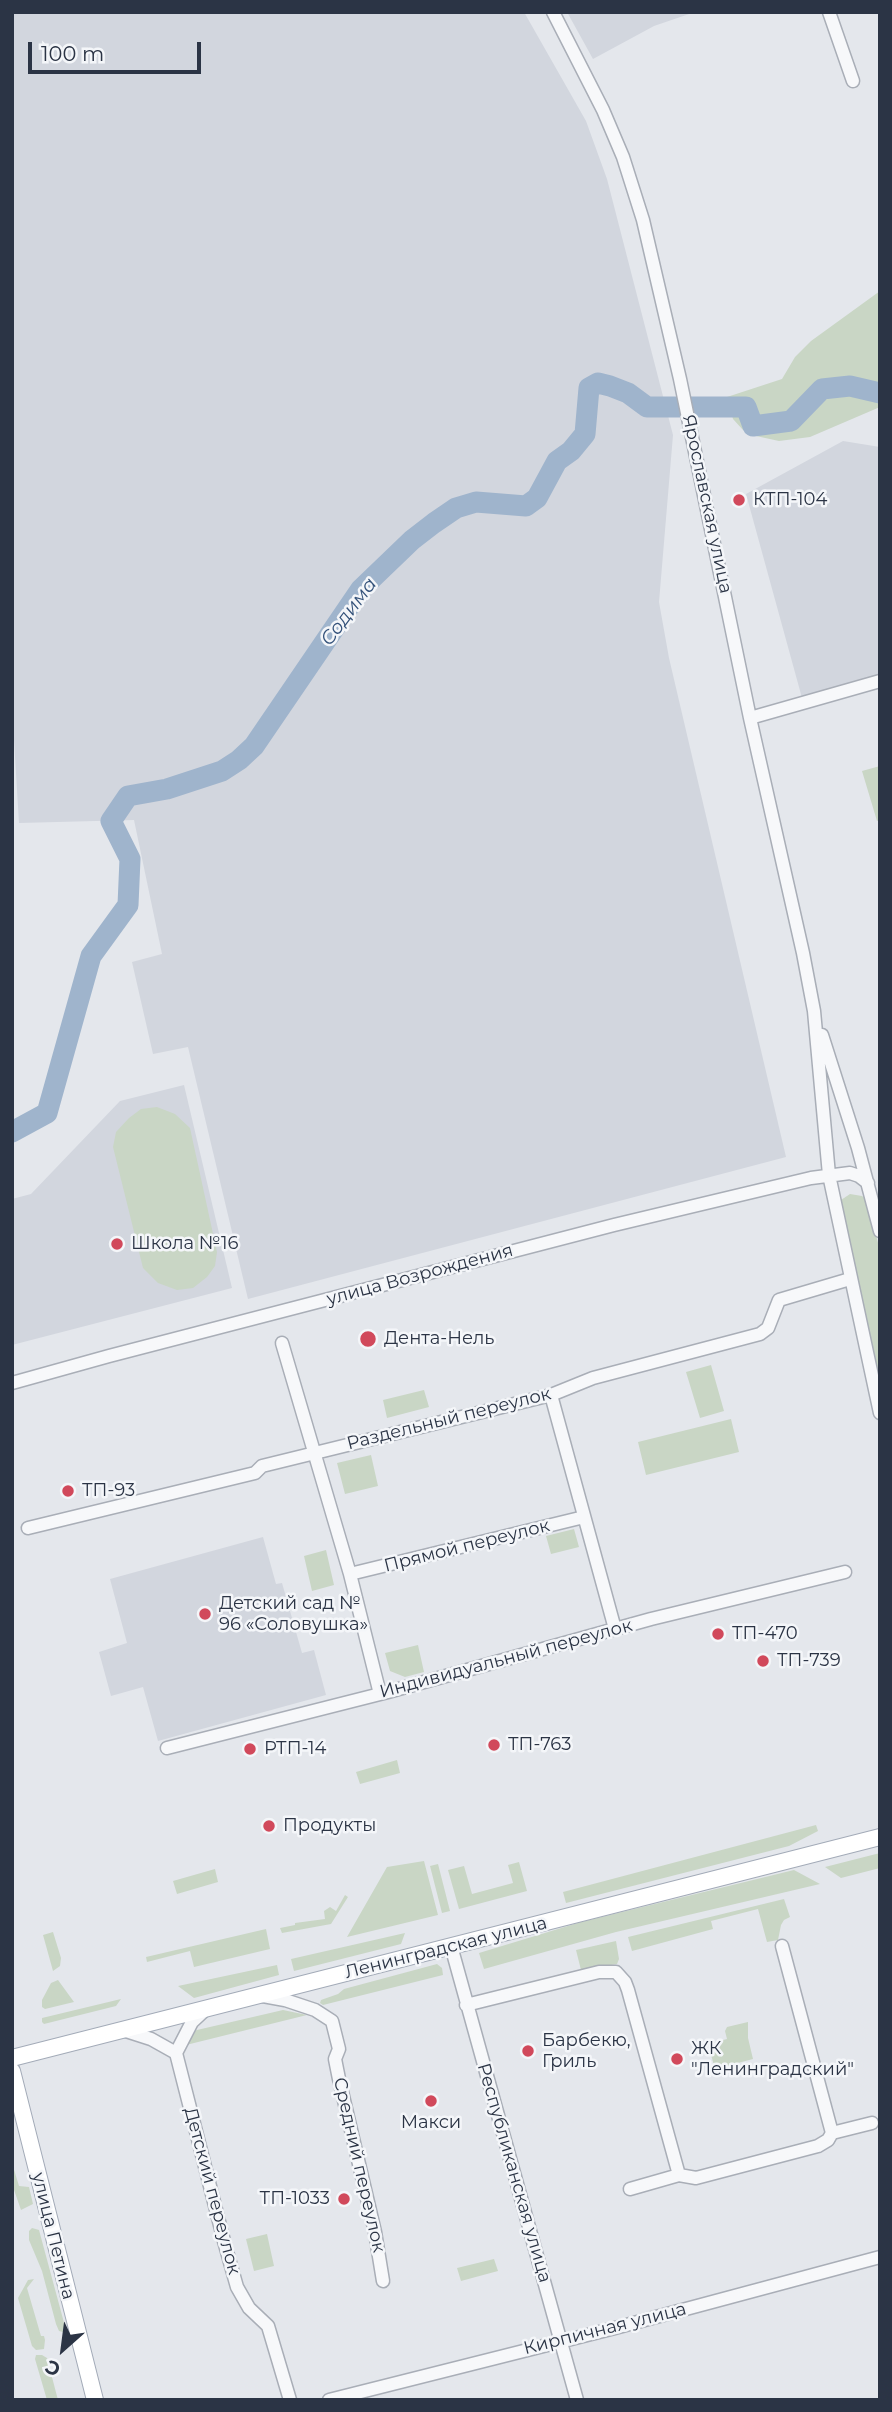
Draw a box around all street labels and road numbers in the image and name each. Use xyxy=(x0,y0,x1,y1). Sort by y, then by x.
street label: Ярославская улица xyxy=(677,413,737,595)
street label: улица Возрождения xyxy=(324,1240,516,1310)
street label: Раздельный переулок xyxy=(345,1383,553,1455)
street label: Прямой переулок xyxy=(382,1515,552,1577)
street label: Индивидуальный переулок xyxy=(377,1615,635,1703)
street label: Ленинградская улица xyxy=(343,1912,549,1984)
street label: Республиканская улица xyxy=(472,2061,556,2285)
street label: Средний переулок xyxy=(328,2075,390,2255)
street label: Детский переулок xyxy=(179,2105,245,2277)
street label: улица Петина xyxy=(27,2170,79,2302)
street label: Кирпичная улица xyxy=(521,2298,689,2360)

